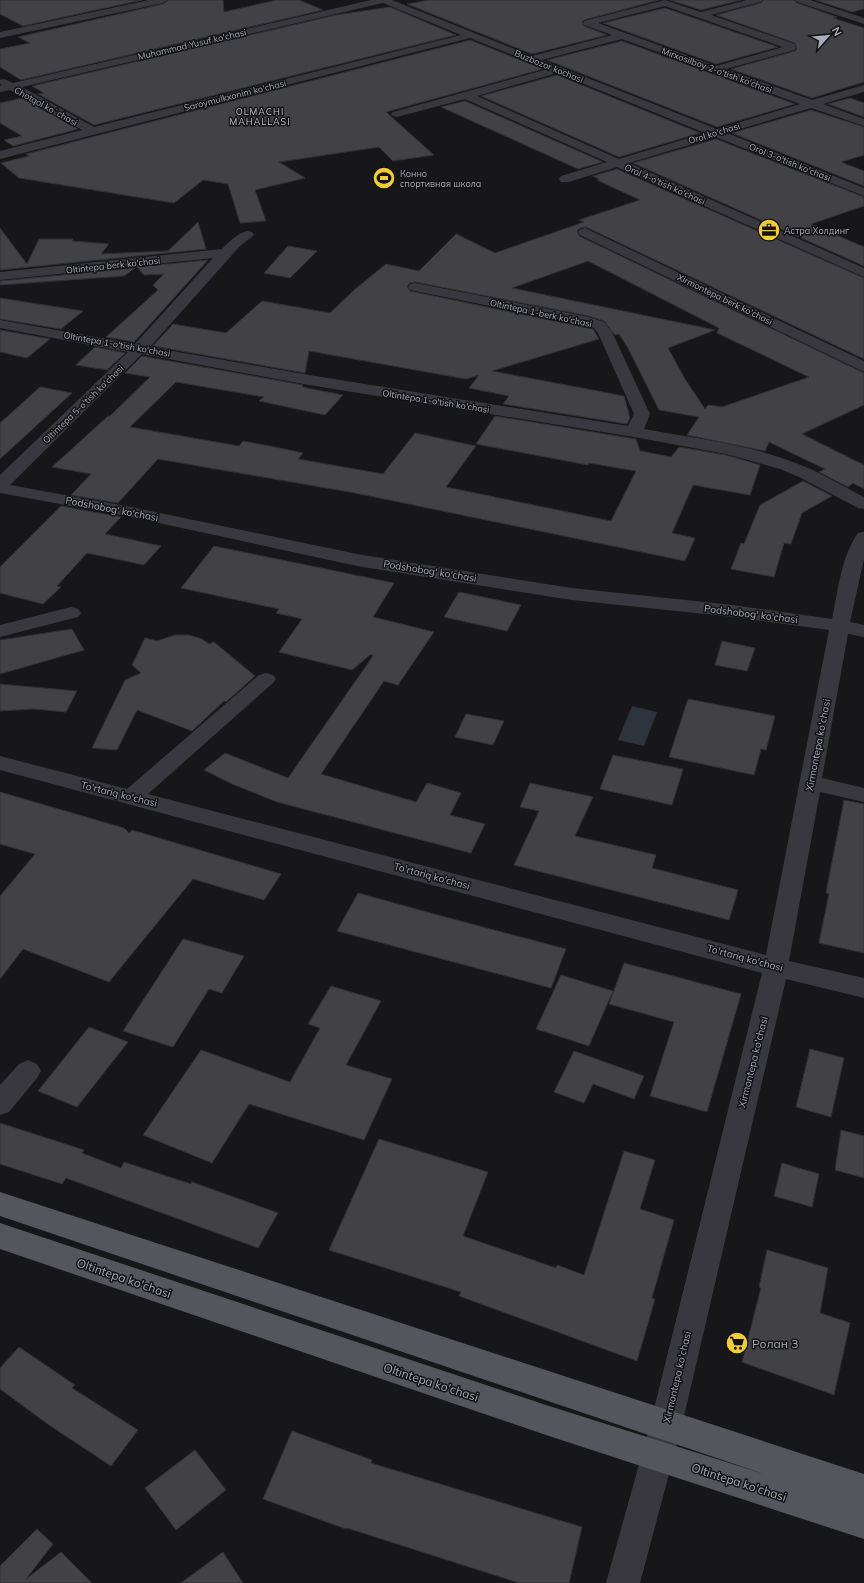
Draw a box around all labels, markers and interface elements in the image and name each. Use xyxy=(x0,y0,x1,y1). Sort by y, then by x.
north arrow xyxy=(808,16,848,56)
text: N xyxy=(829,25,845,38)
street label: Muhammad Yusuf ko'chasi xyxy=(137,26,247,62)
street label: Mirxosilboy 2-o'tish ko'chasi xyxy=(660,45,774,96)
street label: Buzbozor kochasi xyxy=(513,47,585,85)
street label: Saroymulkxonim ko'chasi xyxy=(183,77,287,114)
street label: Chotqol koʻchasi xyxy=(12,84,80,128)
district label: OLMACHI MAHALLASI xyxy=(230,106,290,127)
street label: Orol ko'chasi xyxy=(687,120,741,146)
street label: Orol 3-o'tish ko'chasi xyxy=(748,141,832,183)
street label: Orol 4-o'tish ko'chasi xyxy=(623,161,707,207)
sports icon: Конно спортивная школа xyxy=(371,165,397,191)
place label: Конно спортивная школа xyxy=(400,168,481,189)
office icon: Астра Холдинг xyxy=(756,217,782,243)
place label: Астра Холдинг xyxy=(784,225,849,236)
street label: Oltintepa berk ko'chasi xyxy=(65,255,161,275)
street label: Xirmontepa berk ko'chasi xyxy=(676,271,774,327)
street label: Oltintepa 1-berk ko'chasi xyxy=(489,297,593,329)
street label: Oltintepa 1-o'tish ko'chasi xyxy=(63,329,171,359)
street label: Oltintepa 5-o'tish ko'chasi xyxy=(40,362,126,446)
street label: Oltintepa 1-o'tish ko'chasi xyxy=(382,387,490,415)
street label: Podshobog' ko'chasi xyxy=(65,494,159,524)
street label: Podshobog' ko'chasi xyxy=(382,557,478,585)
street label: Podshobog' ko'chasi xyxy=(703,602,799,626)
street label: Xirmontepa ko'chasi xyxy=(803,698,833,792)
street label: To'rtariq ko'chasi xyxy=(79,778,159,810)
street label: To'rtariq ko'chasi xyxy=(392,860,472,892)
street label: To'rtariq ko'chasi xyxy=(705,942,785,974)
street label: Xirmontepa ko'chasi xyxy=(735,1015,771,1109)
street label: Oltintepa ko'chasi xyxy=(75,1255,173,1301)
street label: Xirmontepa ko'chasi xyxy=(660,1330,694,1424)
supermarket icon: Ролан 3 xyxy=(724,1330,750,1356)
place label: Ролан 3 xyxy=(752,1336,798,1351)
street label: Oltintepa ko'chasi xyxy=(382,1360,480,1404)
street label: Oltintepa ko'chasi xyxy=(690,1460,788,1504)

